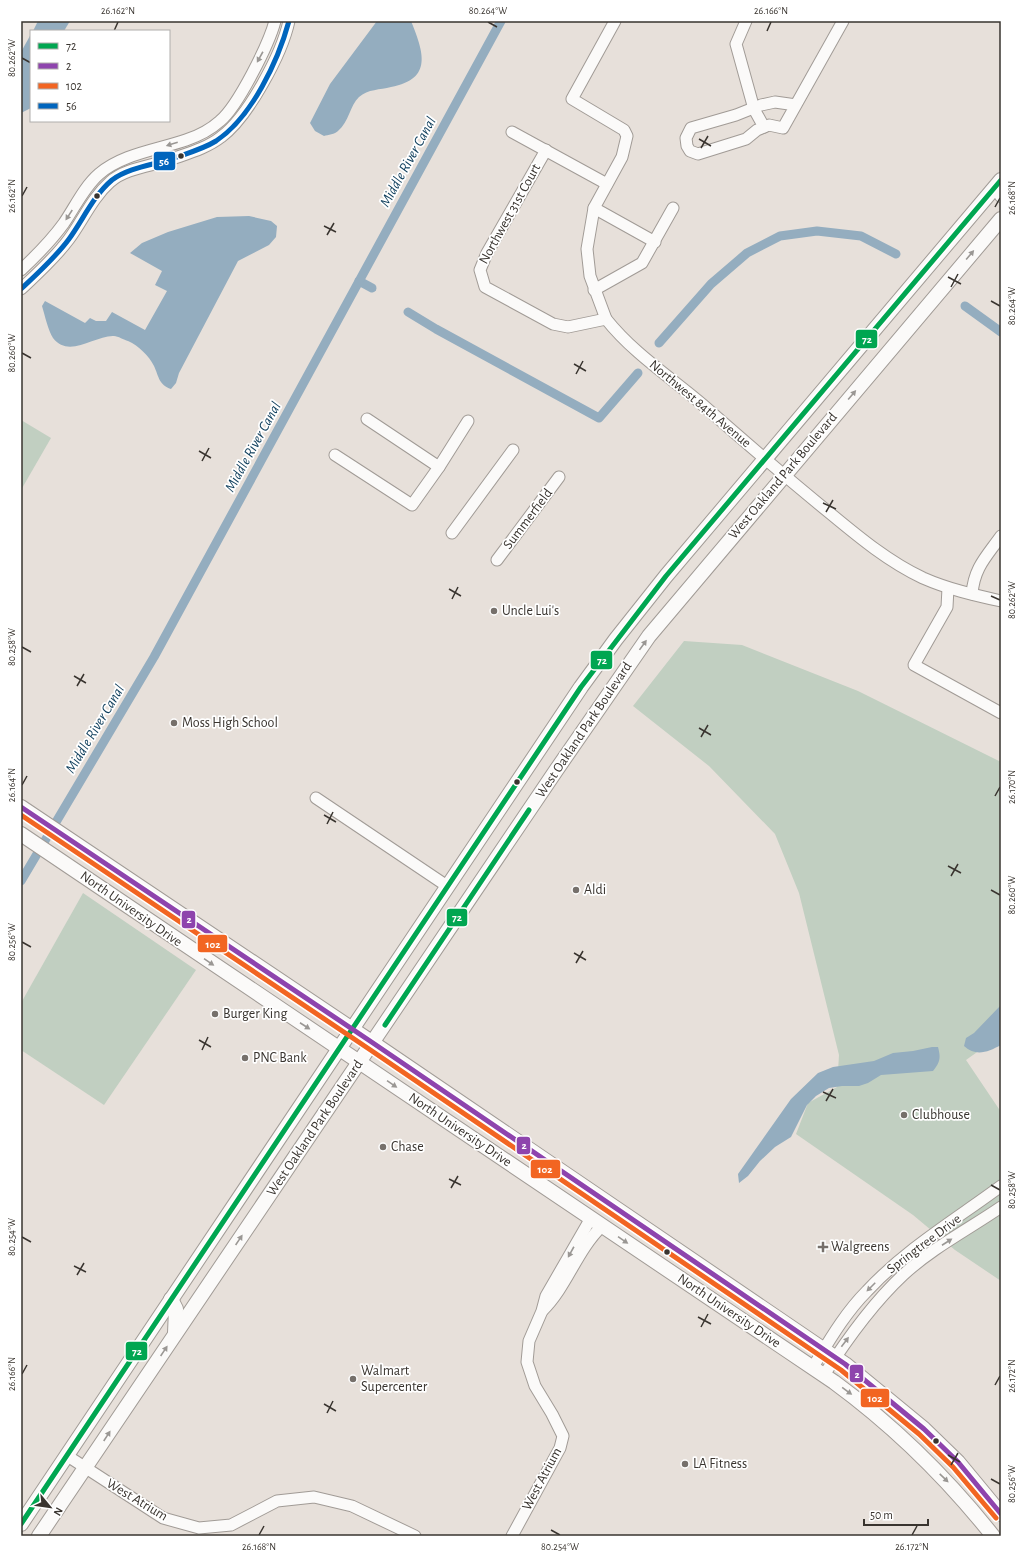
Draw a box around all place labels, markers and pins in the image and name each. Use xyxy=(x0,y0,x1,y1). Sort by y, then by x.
unlabelled marker xyxy=(176,151,186,161)
unlabelled marker xyxy=(92,191,102,201)
place label: Uncle Lui's xyxy=(502,604,559,618)
marker: Uncle Lui's xyxy=(489,606,499,616)
place label: Moss High School xyxy=(182,716,278,730)
marker: Moss High School xyxy=(169,718,179,728)
unlabelled marker xyxy=(512,777,522,787)
place label: Aldi xyxy=(584,883,606,897)
marker: Aldi xyxy=(571,885,581,895)
place label: Burger King xyxy=(223,1007,287,1021)
marker: Burger King xyxy=(210,1009,220,1019)
place label: PNC Bank xyxy=(253,1051,307,1065)
marker: PNC Bank xyxy=(240,1053,250,1063)
place label: Clubhouse xyxy=(912,1108,970,1122)
marker: Clubhouse xyxy=(899,1110,909,1120)
place label: Chase xyxy=(391,1140,424,1154)
marker: Chase xyxy=(378,1142,388,1152)
place label: Walgreens xyxy=(831,1240,889,1254)
marker: Walgreens xyxy=(818,1242,828,1252)
unlabelled marker xyxy=(662,1247,672,1257)
place label: Walmart Supercenter xyxy=(361,1364,428,1394)
marker: Walmart Supercenter xyxy=(348,1374,358,1384)
unlabelled marker xyxy=(931,1436,941,1446)
place label: LA Fitness xyxy=(693,1457,747,1471)
marker: LA Fitness xyxy=(680,1459,690,1469)

